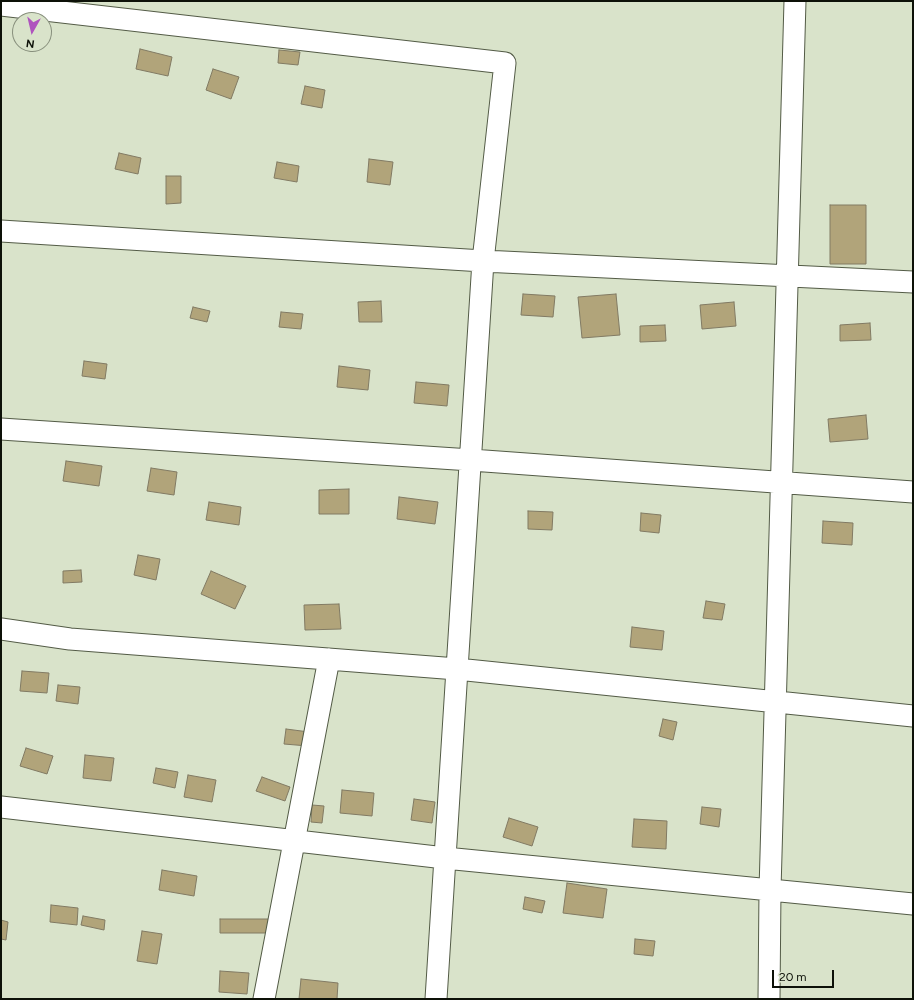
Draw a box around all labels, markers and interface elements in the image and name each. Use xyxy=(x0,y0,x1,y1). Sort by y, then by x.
north arrow xyxy=(12,12,52,52)
text: N xyxy=(25,36,36,50)
scale bar xyxy=(774,962,836,988)
text: 20 m xyxy=(779,970,807,984)

